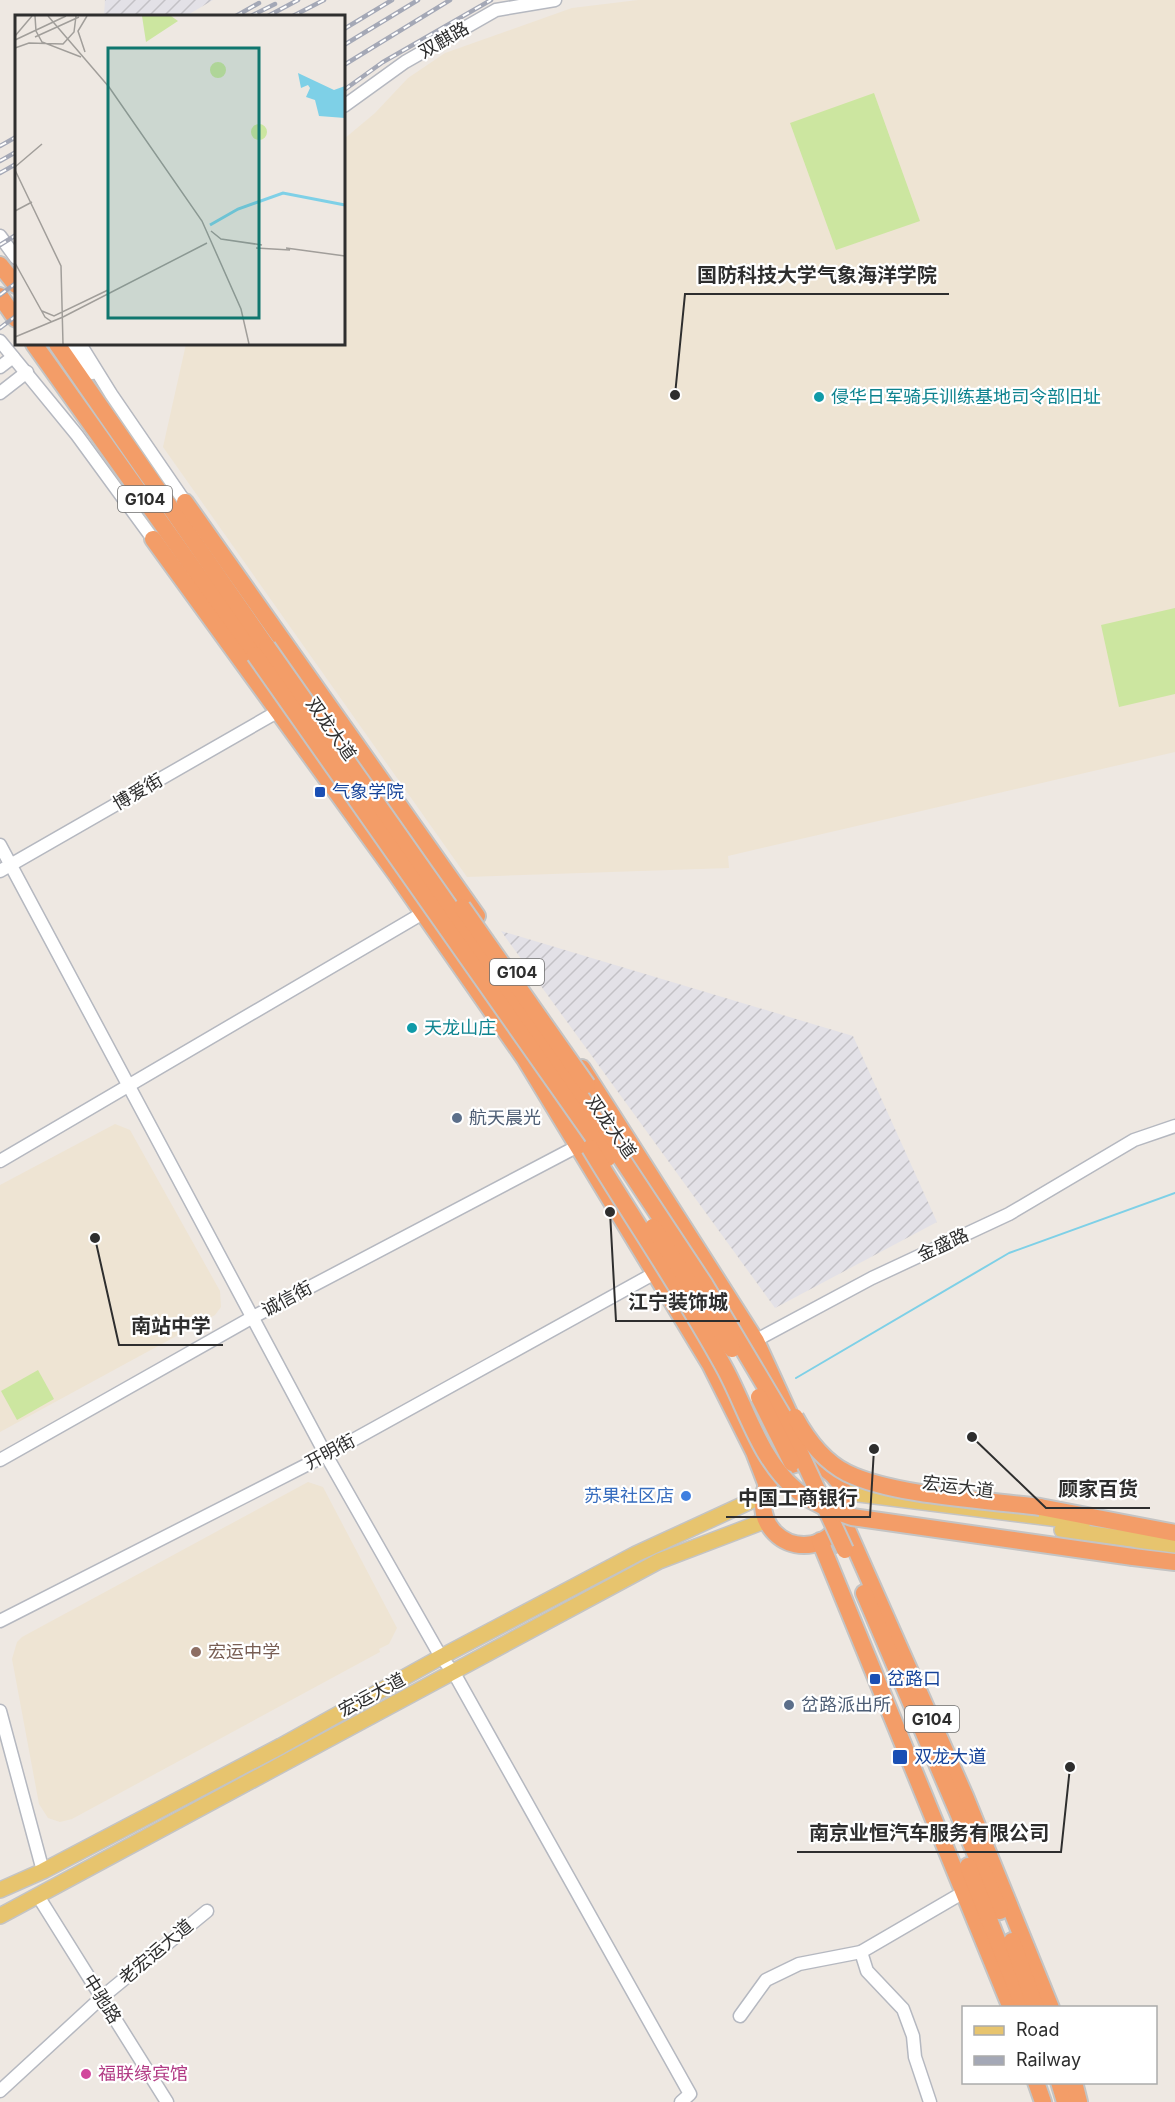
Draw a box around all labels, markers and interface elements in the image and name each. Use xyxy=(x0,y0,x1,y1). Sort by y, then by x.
inset map xyxy=(15,15,345,345)
street label: 双麒路 xyxy=(415,17,472,62)
callout: 国防科技大学气象海洋学院 xyxy=(685,256,949,294)
text: 国防科技大学气象海洋学院 xyxy=(697,263,937,287)
place label: 侵华日军骑兵训练基地司令部旧址 xyxy=(831,386,1101,407)
marker: 侵华日军骑兵训练基地司令部旧址 xyxy=(812,390,826,404)
road number: G104 xyxy=(118,486,172,512)
street label: 双龙大道 xyxy=(302,693,361,764)
street label: 博爱街 xyxy=(109,769,166,814)
place label: 气象学院 xyxy=(332,781,404,802)
marker: 气象学院 xyxy=(313,785,327,799)
road number: G104 xyxy=(490,959,544,985)
place label: 天龙山庄 xyxy=(424,1017,496,1038)
marker: 天龙山庄 xyxy=(405,1021,419,1035)
street label: 双龙大道 xyxy=(582,1091,641,1162)
place label: 航天晨光 xyxy=(469,1107,541,1128)
marker: 航天晨光 xyxy=(450,1111,464,1125)
street label: 金盛路 xyxy=(914,1224,972,1265)
street label: 诚信街 xyxy=(258,1277,316,1321)
callout: 江宁装饰城 xyxy=(616,1283,740,1321)
text: 江宁装饰城 xyxy=(628,1290,728,1314)
callout: 南站中学 xyxy=(119,1307,223,1345)
text: 南站中学 xyxy=(131,1314,211,1338)
street label: 开明街 xyxy=(301,1430,359,1474)
callout: 顾家百货 xyxy=(1046,1470,1150,1508)
street label: 宏运大道 xyxy=(921,1472,995,1501)
text: 顾家百货 xyxy=(1058,1477,1138,1501)
callout: 中国工商银行 xyxy=(726,1479,870,1517)
place label: 苏果社区店 xyxy=(584,1485,674,1506)
text: 中国工商银行 xyxy=(738,1486,858,1510)
marker: 苏果社区店 xyxy=(679,1489,693,1503)
place label: 宏运中学 xyxy=(208,1641,280,1662)
marker: 宏运中学 xyxy=(189,1645,203,1659)
street label: 宏运大道 xyxy=(335,1668,408,1721)
place label: 岔路口 xyxy=(887,1668,941,1689)
marker: 岔路口 xyxy=(868,1672,882,1686)
place label: 岔路派出所 xyxy=(801,1694,891,1715)
marker: 岔路派出所 xyxy=(782,1698,796,1712)
road number: G104 xyxy=(905,1706,959,1732)
place label: 双龙大道 xyxy=(914,1746,986,1767)
marker: 双龙大道 xyxy=(891,1748,909,1766)
callout: 南京业恒汽车服务有限公司 xyxy=(797,1814,1061,1852)
text: 南京业恒汽车服务有限公司 xyxy=(809,1821,1049,1845)
street label: 老宏运大道 xyxy=(114,1915,197,1989)
street label: 中驰路 xyxy=(79,1970,126,2027)
legend xyxy=(962,2006,1157,2084)
text: Road xyxy=(1016,2019,1059,2040)
text: Railway xyxy=(1016,2049,1081,2070)
place label: 福联缘宾馆 xyxy=(98,2063,188,2084)
marker: 福联缘宾馆 xyxy=(79,2067,93,2081)

